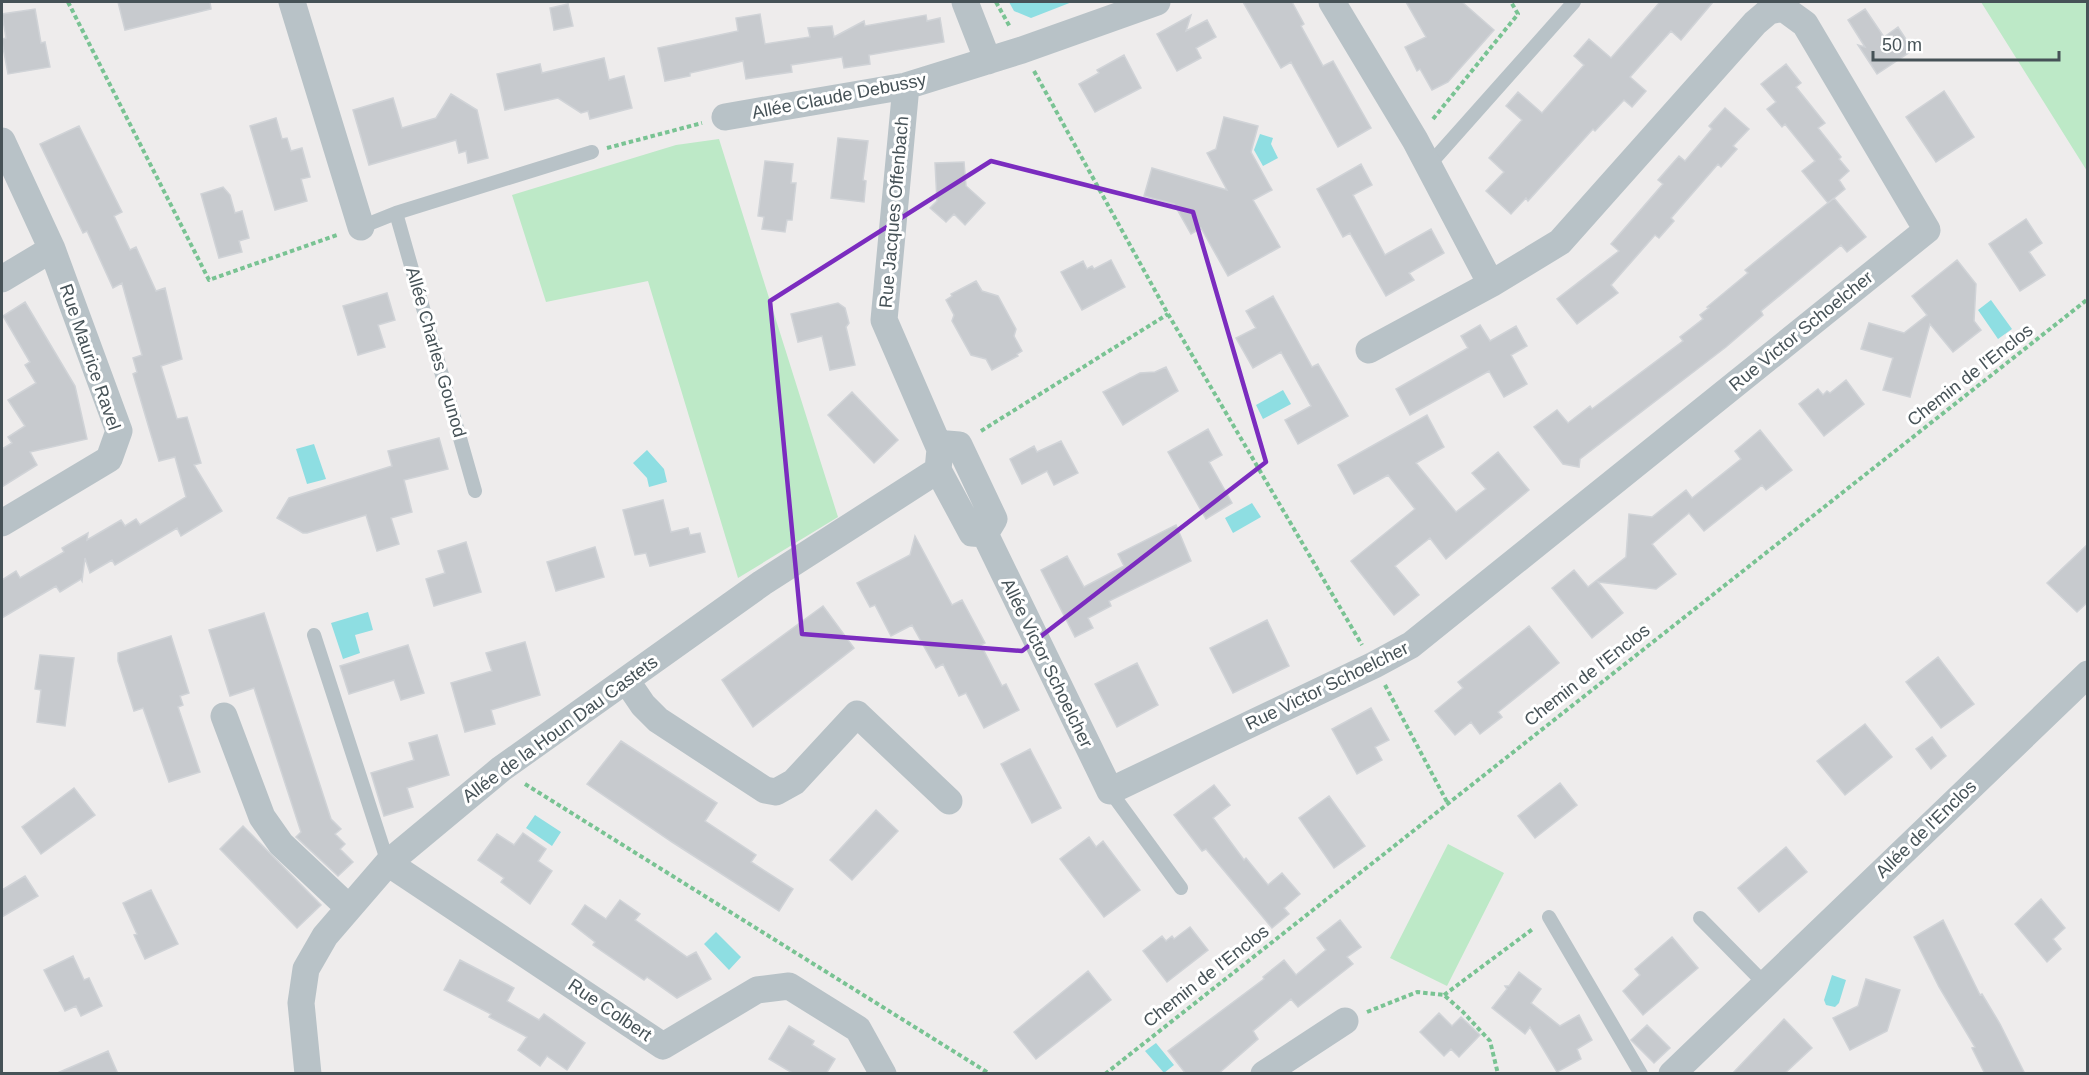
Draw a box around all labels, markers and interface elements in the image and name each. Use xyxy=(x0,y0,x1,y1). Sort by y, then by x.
scale bar xyxy=(1873,24,2059,62)
text: 50 m xyxy=(1882,35,1922,55)
street label: Allée Claude Debussy xyxy=(750,69,928,123)
street label: Rue Jacques Offenbach xyxy=(876,115,912,309)
street label: Allée Charles Gounod xyxy=(402,265,470,439)
street label: Rue Victor Schoelcher xyxy=(1725,267,1877,395)
street label: Rue Maurice Ravel xyxy=(56,281,124,433)
street label: Chemin de l'Enclos xyxy=(1903,320,2037,430)
street label: Allée Victor Schoelcher xyxy=(997,575,1097,751)
street label: Chemin de l'Enclos xyxy=(1520,620,1654,730)
street label: Rue Victor Schoelcher xyxy=(1242,638,1412,734)
street label: Allée de la Houn Dau Castets xyxy=(459,652,661,806)
street label: Allée de l'Enclos xyxy=(1872,776,1980,882)
street label: Chemin de l'Enclos xyxy=(1139,921,1273,1031)
street label: Rue Colbert xyxy=(565,975,655,1045)

